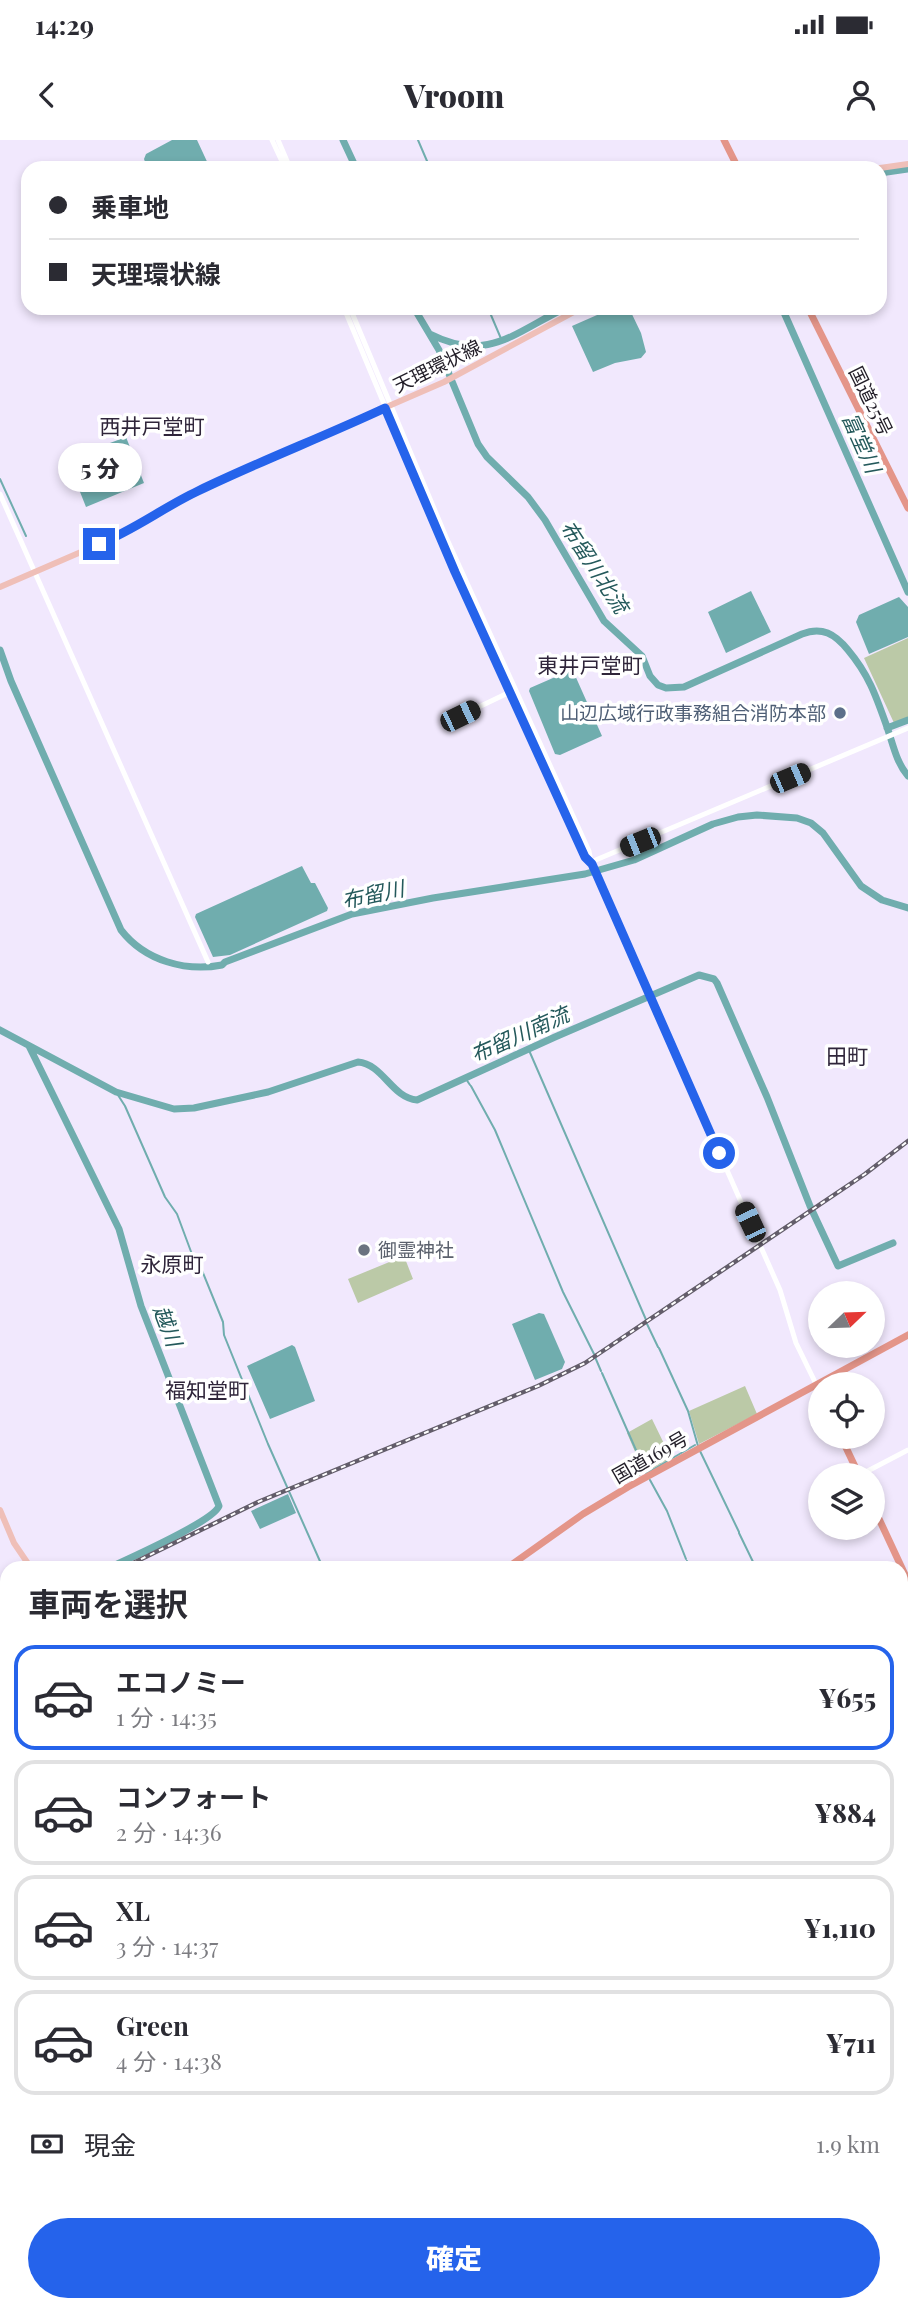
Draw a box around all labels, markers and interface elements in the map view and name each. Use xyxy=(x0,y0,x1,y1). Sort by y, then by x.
text: 14:29 xyxy=(35,7,94,42)
text: Vroom xyxy=(404,73,504,116)
icon: back xyxy=(28,76,66,114)
icon: person xyxy=(842,76,880,114)
text: 乗車地 xyxy=(91,189,169,224)
text: 天理環状線 xyxy=(91,256,221,291)
street label: 天理環状線 xyxy=(388,333,485,398)
street label: 国道25号 xyxy=(844,362,900,440)
water label: 富堂川 xyxy=(837,408,889,478)
district label: 西井戸堂町 xyxy=(100,411,205,439)
callout: 5 分 xyxy=(57,442,141,492)
text: 5 分 xyxy=(81,452,119,483)
water label: 布留川北流 xyxy=(555,514,638,620)
route end xyxy=(83,528,115,560)
district label: 東井戸堂町 xyxy=(538,650,643,678)
car xyxy=(437,697,484,735)
place label: 山辺広域行政事務組合消防本部 xyxy=(560,699,826,725)
marker: 山辺広域行政事務組合消防本部 xyxy=(832,705,848,721)
car xyxy=(767,760,814,796)
car xyxy=(617,824,664,860)
water label: 布留川 xyxy=(339,872,408,913)
water label: 布留川南流 xyxy=(466,998,576,1067)
district label: 田町 xyxy=(826,1041,868,1069)
route start xyxy=(703,1137,735,1169)
car xyxy=(732,1199,769,1245)
place label: 御霊神社 xyxy=(378,1236,454,1262)
marker: 御霊神社 xyxy=(356,1242,372,1258)
district label: 永原町 xyxy=(141,1249,204,1277)
north arrow xyxy=(808,1281,886,1358)
map controls xyxy=(808,1281,885,1540)
water label: 越川 xyxy=(148,1301,190,1352)
button: locate xyxy=(808,1372,885,1449)
district label: 福知堂町 xyxy=(165,1375,249,1403)
street label: 国道169号 xyxy=(607,1424,692,1488)
button: layers xyxy=(808,1463,885,1540)
text: 車両を選択 xyxy=(28,1581,188,1624)
text: エコノミー xyxy=(116,1664,246,1699)
icon: car xyxy=(32,1666,95,1729)
text: ¥655 xyxy=(818,1680,876,1715)
text: 1 分 · 14:35 xyxy=(116,1701,217,1732)
text: コンフォート xyxy=(116,1779,271,1814)
icon: car xyxy=(32,1781,95,1844)
text: ¥884 xyxy=(814,1795,876,1830)
text: 2 分 · 14:36 xyxy=(116,1816,222,1847)
text: XL xyxy=(116,1893,150,1928)
icon: car xyxy=(32,1896,95,1959)
text: ¥1,110 xyxy=(804,1910,876,1945)
text: 3 分 · 14:37 xyxy=(116,1930,218,1961)
text: Green xyxy=(116,2008,189,2043)
icon: car xyxy=(32,2011,95,2074)
text: ¥711 xyxy=(826,2025,876,2060)
text: 4 分 · 14:38 xyxy=(116,2045,222,2076)
icon: cash xyxy=(28,2125,66,2163)
text: 現金 xyxy=(84,2127,136,2162)
text: 1.9 km xyxy=(816,2128,880,2159)
button: 確定 xyxy=(28,2218,880,2298)

